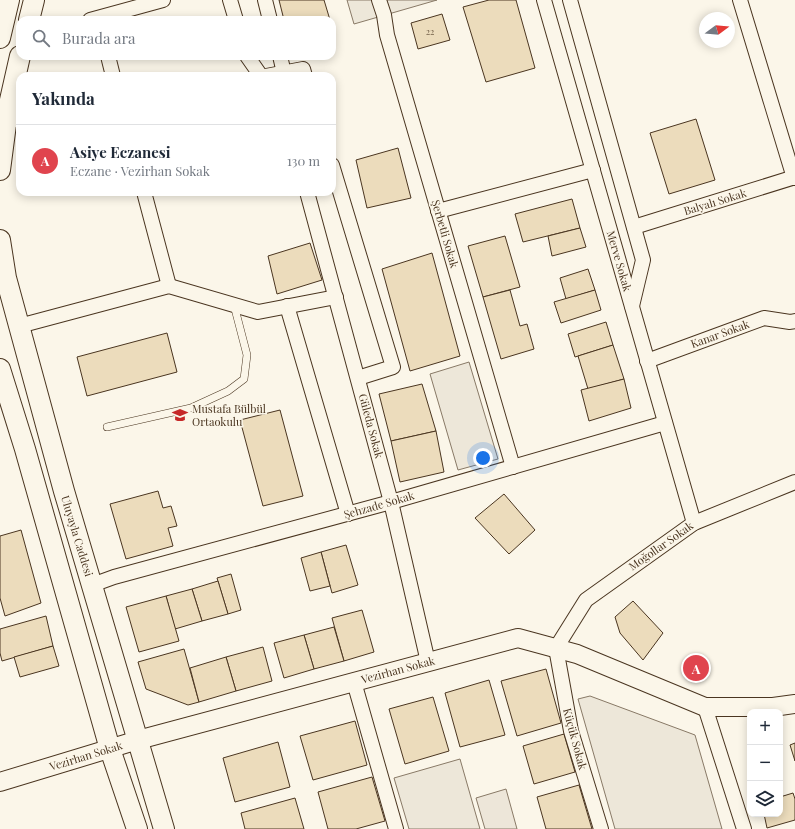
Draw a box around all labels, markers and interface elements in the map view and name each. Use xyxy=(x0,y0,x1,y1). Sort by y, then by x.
north arrow xyxy=(699,12,735,48)
search box xyxy=(16,16,336,60)
house number: 22 xyxy=(426,25,434,37)
icon: search xyxy=(30,27,52,49)
text: Burada ara xyxy=(62,28,136,48)
text: Yakında xyxy=(32,87,95,109)
text: Asiye Eczanesi xyxy=(70,142,170,162)
text: A xyxy=(41,152,49,169)
text: 130 m xyxy=(287,152,320,169)
text: Eczane · Vezirhan Sokak xyxy=(70,162,210,179)
street label: Balyalı Sokak xyxy=(682,185,748,218)
street label: Şerbetli Sokak xyxy=(429,198,462,270)
street label: Merve Sokak xyxy=(604,229,635,293)
street label: Kanar Sokak xyxy=(688,316,751,351)
street label: Güleda Sokak xyxy=(356,392,387,460)
place label: Mustafa Bülbül Ortaokulu xyxy=(192,401,266,429)
school or university icon: Mustafa Bülbül Ortaokulu xyxy=(171,406,189,424)
your location xyxy=(473,448,493,468)
street label: Şehzade Sokak xyxy=(342,487,416,522)
street label: Uluyayla Caddesi xyxy=(58,494,97,578)
street label: Moğollar Sokak xyxy=(625,518,696,573)
street label: Vezirhan Sokak xyxy=(358,652,436,687)
pin: A xyxy=(683,653,709,683)
street label: Küçük Sokak xyxy=(560,706,591,771)
map controls xyxy=(747,709,783,817)
button: + xyxy=(747,709,783,745)
street label: Vezirhan Sokak xyxy=(47,737,124,774)
button: − xyxy=(747,745,783,781)
button: layers xyxy=(747,781,783,817)

